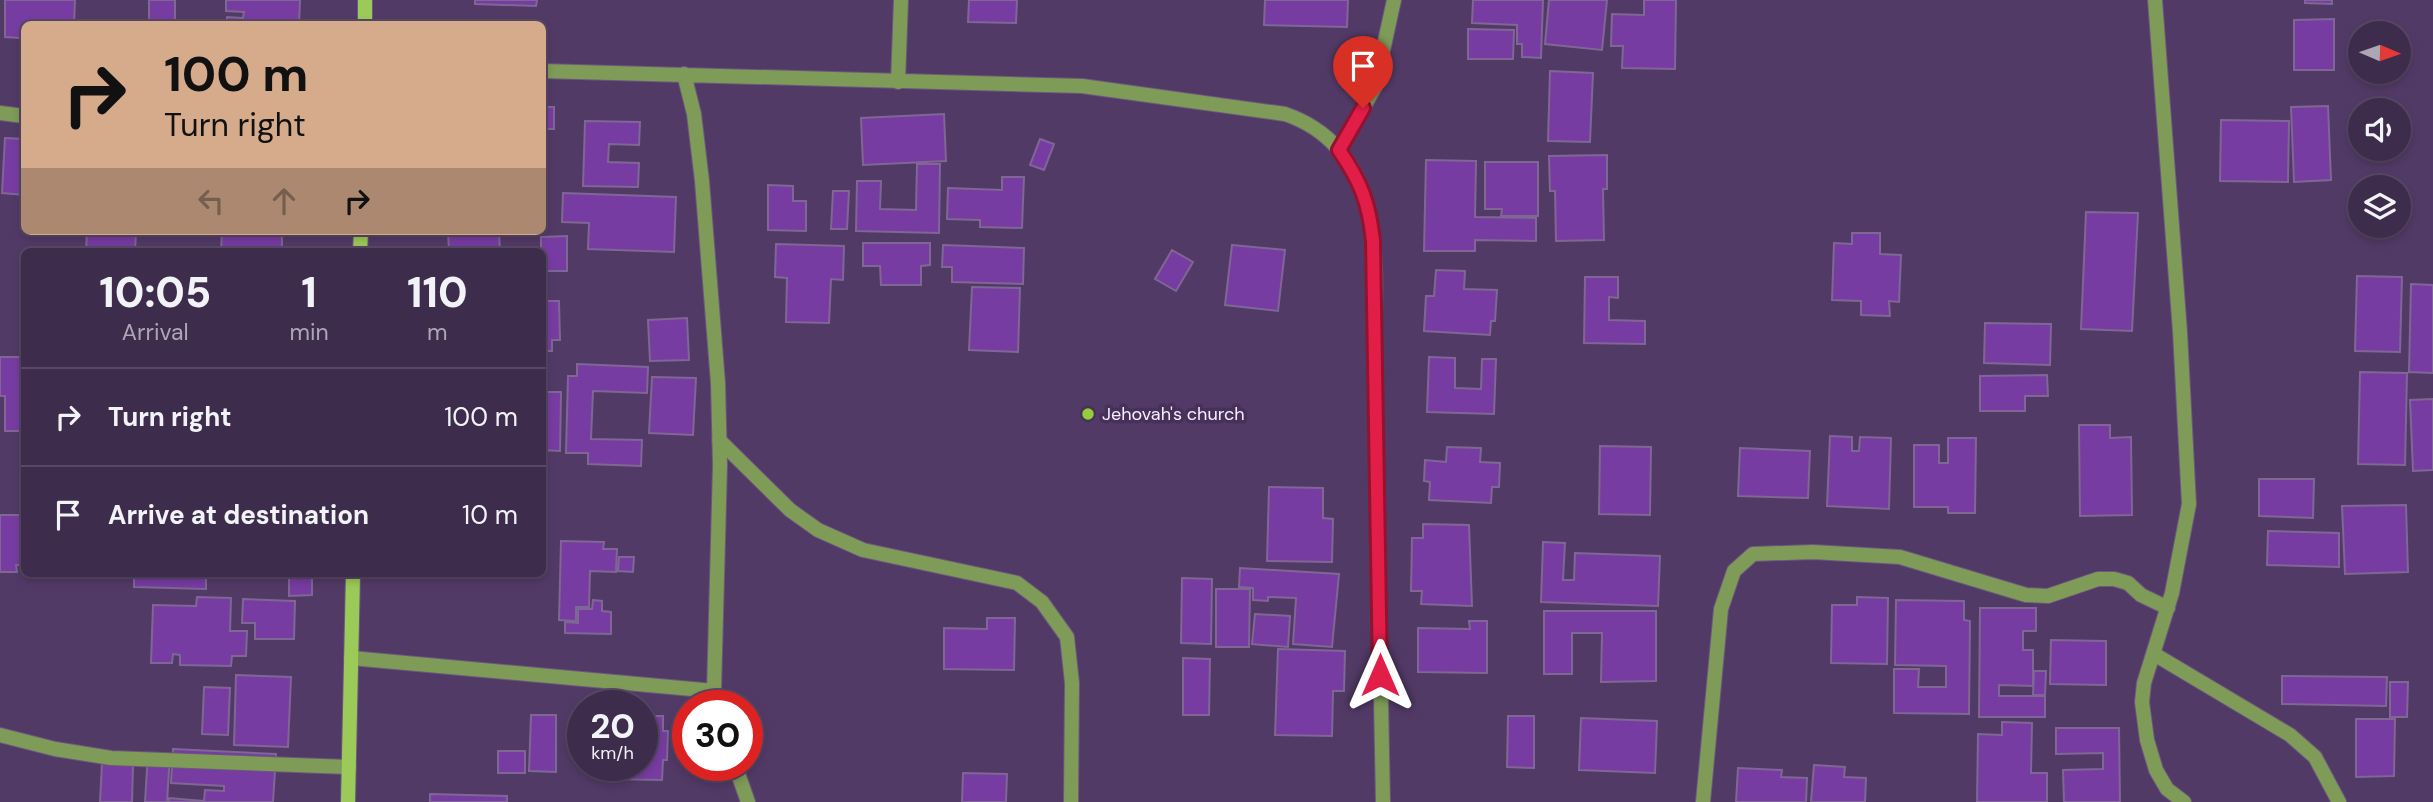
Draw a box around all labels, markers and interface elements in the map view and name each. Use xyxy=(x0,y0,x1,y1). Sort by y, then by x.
north arrow xyxy=(2348,21,2412,84)
map controls xyxy=(2348,21,2411,238)
pin xyxy=(1333,36,1393,108)
text: 100 m xyxy=(164,42,308,106)
icon: arrive xyxy=(1344,47,1382,85)
icon: right xyxy=(49,49,140,140)
button: sound xyxy=(2348,98,2411,161)
text: Turn right xyxy=(164,104,306,146)
button: layers xyxy=(2348,175,2411,238)
icon: left xyxy=(192,182,230,220)
icon: ahead xyxy=(265,182,303,220)
icon: right xyxy=(338,182,376,220)
text: 10:05 xyxy=(99,265,211,320)
text: 1 xyxy=(301,265,317,320)
text: 110 xyxy=(407,265,468,320)
text: Arrival xyxy=(122,317,189,347)
text: min xyxy=(289,317,329,347)
text: m xyxy=(427,317,448,347)
icon: right xyxy=(49,398,87,436)
text: Turn right xyxy=(108,400,232,434)
text: 100 m xyxy=(444,400,518,434)
place label: Jehovah's church xyxy=(1102,402,1245,426)
marker: Jehovah's church xyxy=(1080,406,1096,422)
icon: arrive xyxy=(49,496,87,534)
text: Arrive at destination xyxy=(108,498,369,532)
text: 10 m xyxy=(462,498,518,532)
position arrow xyxy=(1343,638,1417,712)
speed limit sign: 30 xyxy=(672,690,763,781)
text: 20 xyxy=(590,703,635,749)
text: km/h xyxy=(591,741,634,765)

